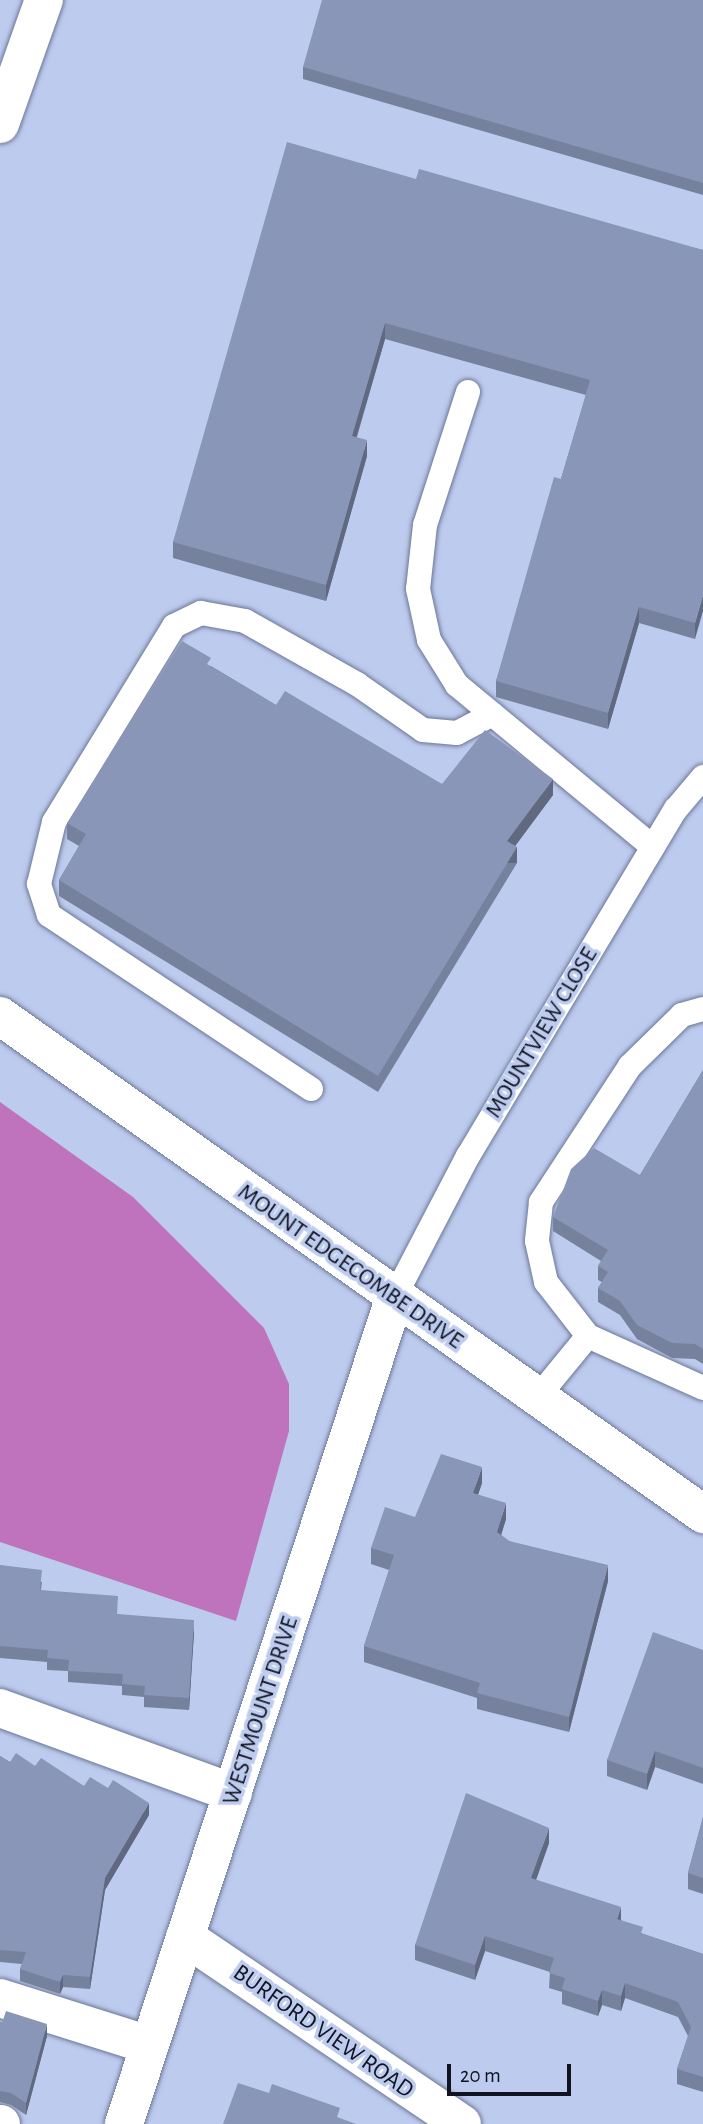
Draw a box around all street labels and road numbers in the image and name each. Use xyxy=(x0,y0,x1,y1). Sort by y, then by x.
street label: MOUNTVIEW CLOSE xyxy=(480,943,604,1123)
street label: MOUNT EDGECOMBE DRIVE xyxy=(232,1178,468,1356)
street label: WESTMOUNT DRIVE xyxy=(217,1613,305,1809)
street label: BURFORD VIEW ROAD xyxy=(227,1959,419,2105)

